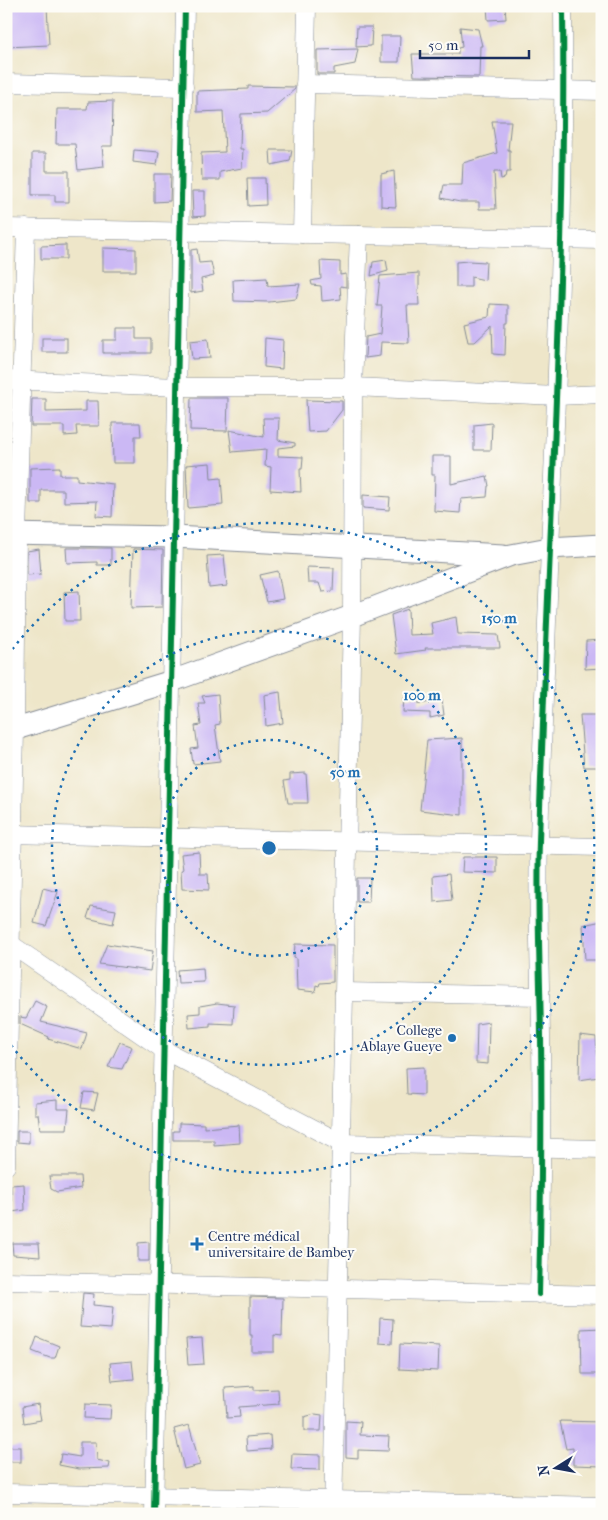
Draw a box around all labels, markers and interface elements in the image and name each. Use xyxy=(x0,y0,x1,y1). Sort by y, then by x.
scale bar xyxy=(420,28,529,60)
text: 50 m xyxy=(428,36,459,54)
text: 150 m xyxy=(481,609,517,627)
text: 100 m xyxy=(403,686,441,704)
text: 50 m xyxy=(330,763,361,781)
centre of rings xyxy=(260,839,278,857)
place label: College Ablaye Gueye xyxy=(359,1022,442,1055)
marker: College Ablaye Gueye xyxy=(446,1032,458,1044)
place label: Centre médical universitaire de Bambey xyxy=(207,1228,355,1261)
marker: Centre médical universitaire de Bambey xyxy=(190,1237,204,1251)
north arrow xyxy=(530,1442,580,1492)
text: N xyxy=(534,1463,553,1477)

